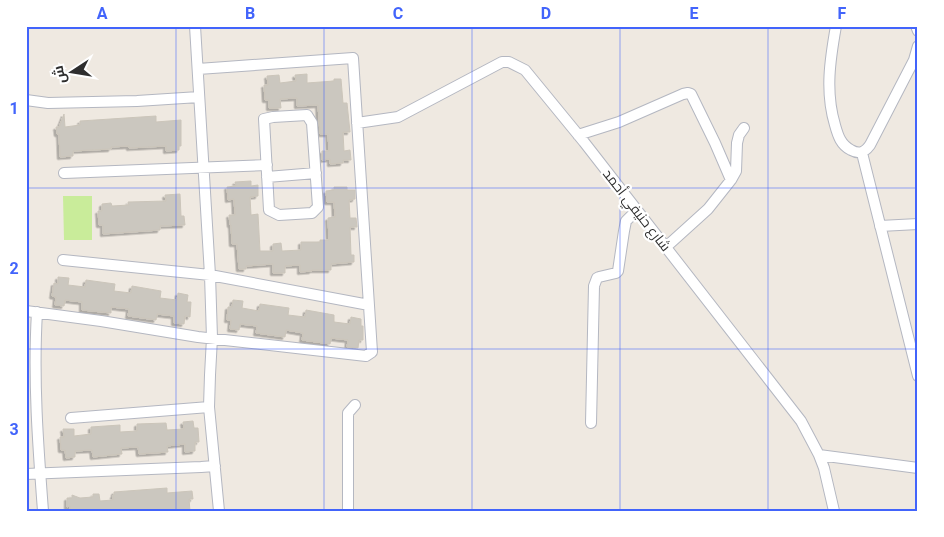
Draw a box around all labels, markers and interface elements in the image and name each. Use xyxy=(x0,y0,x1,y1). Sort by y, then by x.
text: A xyxy=(97,4,108,23)
text: B xyxy=(245,4,255,23)
text: C xyxy=(393,4,403,23)
text: D xyxy=(541,4,551,23)
text: E xyxy=(690,4,699,23)
text: F xyxy=(838,4,847,23)
north arrow xyxy=(48,48,98,98)
text: ش xyxy=(50,64,70,85)
text: 1 xyxy=(9,99,19,118)
street label: شارع حنيفي أحمد xyxy=(597,165,675,257)
text: 2 xyxy=(9,259,19,278)
text: 3 xyxy=(9,420,19,439)

